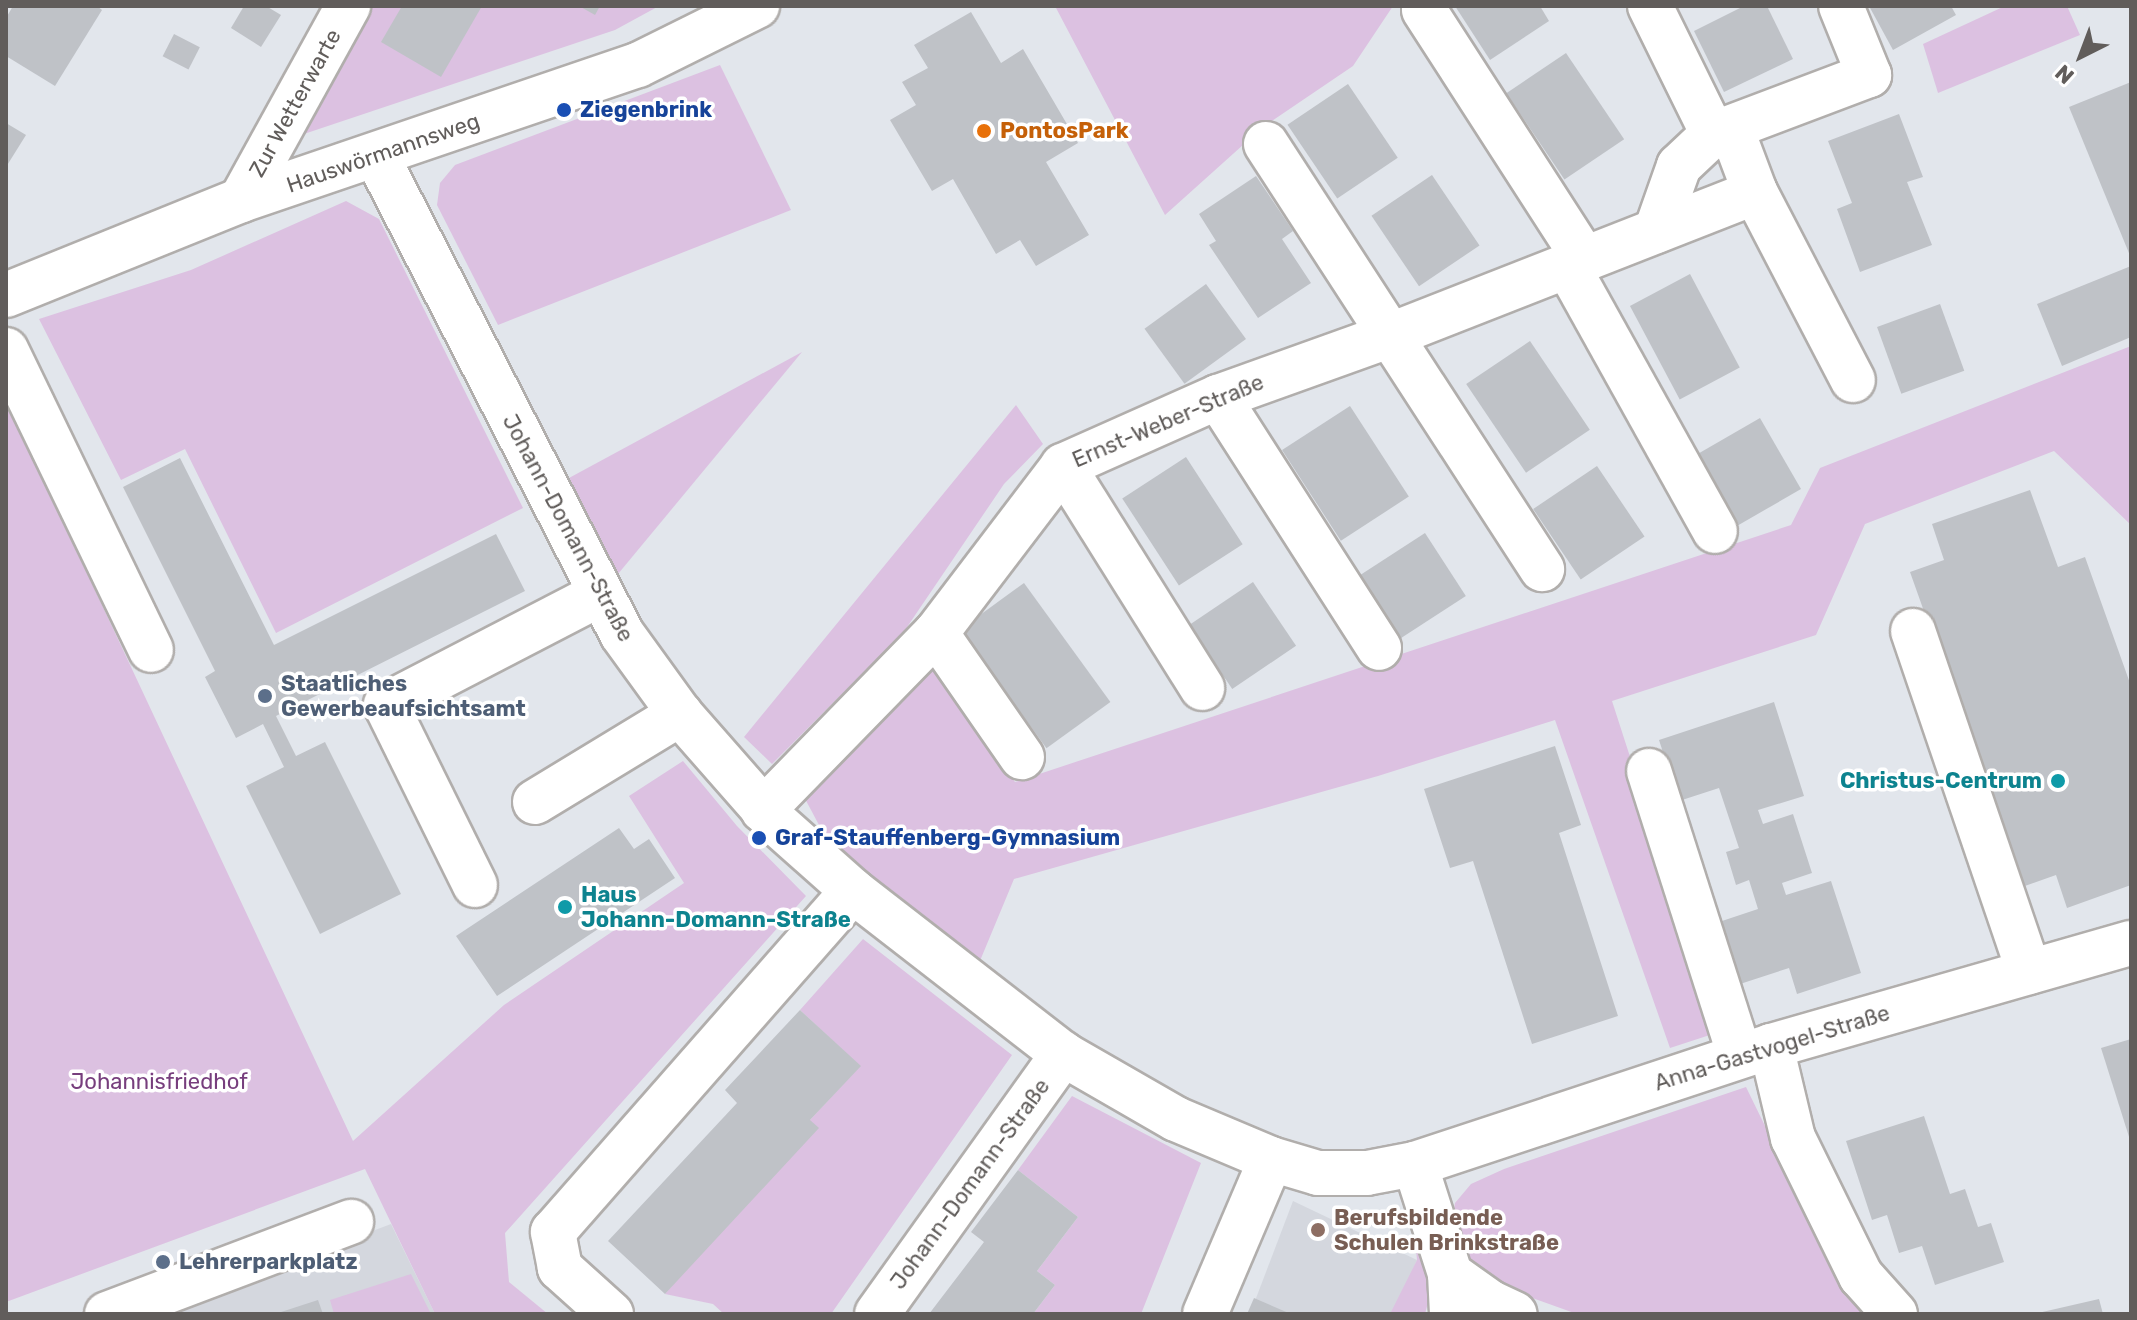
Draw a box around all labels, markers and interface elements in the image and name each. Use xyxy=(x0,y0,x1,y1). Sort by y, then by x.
north arrow xyxy=(2041,16,2121,96)
street label: Zur Wetterwarte xyxy=(243,24,347,182)
text: N xyxy=(2050,59,2080,90)
place label: Ziegenbrink xyxy=(580,97,712,123)
marker: Ziegenbrink xyxy=(555,101,573,119)
street label: Hauswörmannsweg xyxy=(283,108,483,198)
place label: PontosPark xyxy=(1000,118,1129,144)
marker: PontosPark xyxy=(975,122,993,140)
street label: Ernst-Weber-Straße xyxy=(1068,369,1268,473)
street label: Johann-Domann-Straße xyxy=(497,410,639,646)
place label: Staatliches Gewerbeaufsichtsamt xyxy=(281,670,526,722)
marker: Staatliches Gewerbeaufsichtsamt xyxy=(256,687,274,705)
place label: Christus-Centrum xyxy=(1840,768,2042,794)
marker: Christus-Centrum xyxy=(2049,772,2067,790)
place label: Graf-Stauffenberg-Gymnasium xyxy=(775,825,1120,851)
marker: Graf-Stauffenberg-Gymnasium xyxy=(750,829,768,847)
place label: Haus Johann-Domann-Straße xyxy=(581,881,851,932)
marker: Haus Johann-Domann-Straße xyxy=(556,898,574,916)
street label: Anna-Gastvogel-Straße xyxy=(1651,1000,1893,1096)
park label: Johannisfriedhof xyxy=(70,1069,248,1095)
street label: Johann-Domann-Straße xyxy=(885,1074,1055,1294)
place label: Berufsbildende Schulen Brinkstraße xyxy=(1334,1204,1559,1256)
marker: Berufsbildende Schulen Brinkstraße xyxy=(1309,1221,1327,1239)
place label: Lehrerparkplatz xyxy=(179,1249,358,1275)
marker: Lehrerparkplatz xyxy=(154,1253,172,1271)

